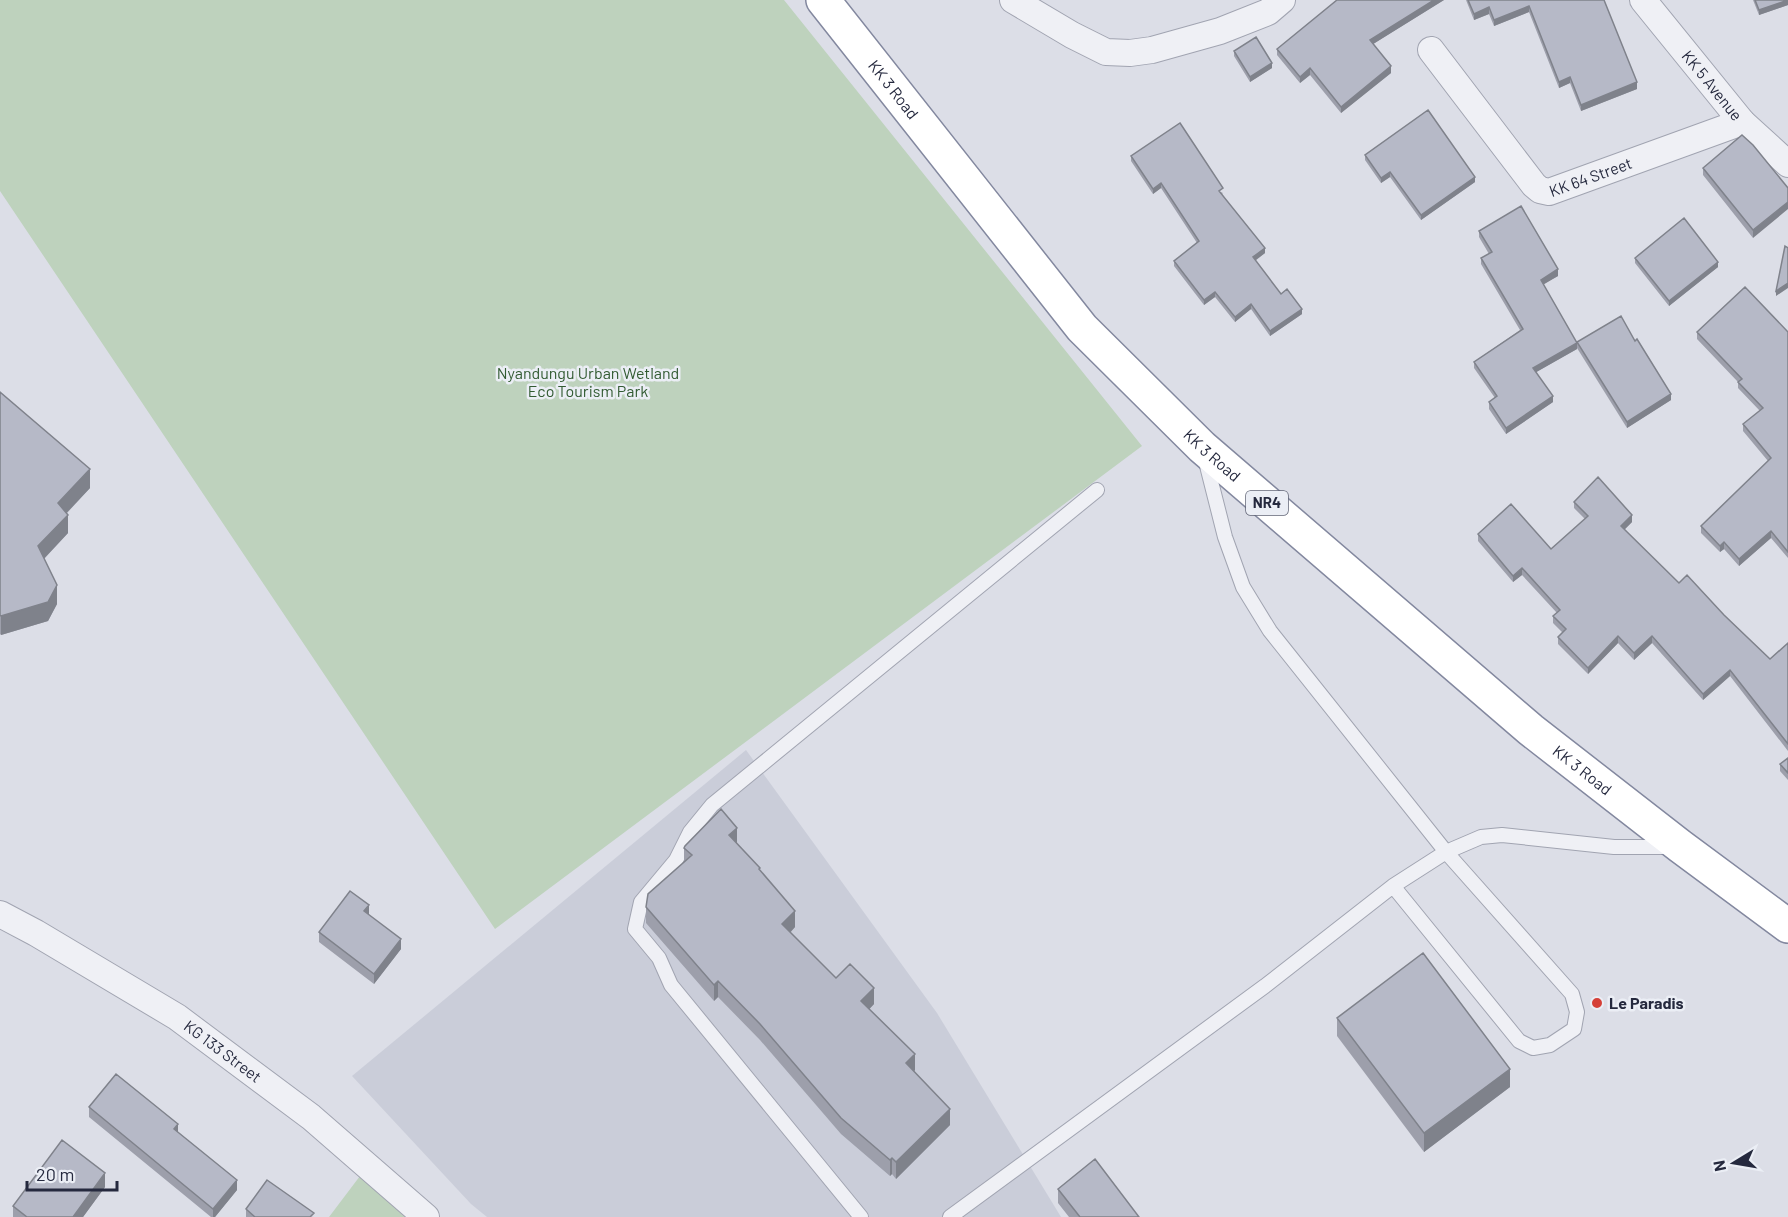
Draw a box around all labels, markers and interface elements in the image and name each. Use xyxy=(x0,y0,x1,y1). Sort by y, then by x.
street label: KK 5 Avenue xyxy=(1679,46,1747,124)
street label: KK 3 Road xyxy=(865,56,923,122)
street label: KK 64 Street xyxy=(1546,153,1634,200)
park label: Nyandungu Urban Wetland Eco Tourism Park xyxy=(497,363,679,400)
street label: KK 3 Road xyxy=(1180,425,1245,485)
road number: NR4 xyxy=(1246,491,1288,515)
street label: KK 3 Road xyxy=(1549,741,1616,798)
place label: Le Paradis xyxy=(1609,993,1684,1012)
marker: Le Paradis xyxy=(1590,996,1604,1010)
street label: KG 133 Street xyxy=(181,1016,266,1086)
north arrow xyxy=(1704,1133,1764,1193)
scale bar xyxy=(27,1154,117,1192)
text: N xyxy=(1708,1159,1729,1173)
text: 20 m xyxy=(36,1163,74,1185)

